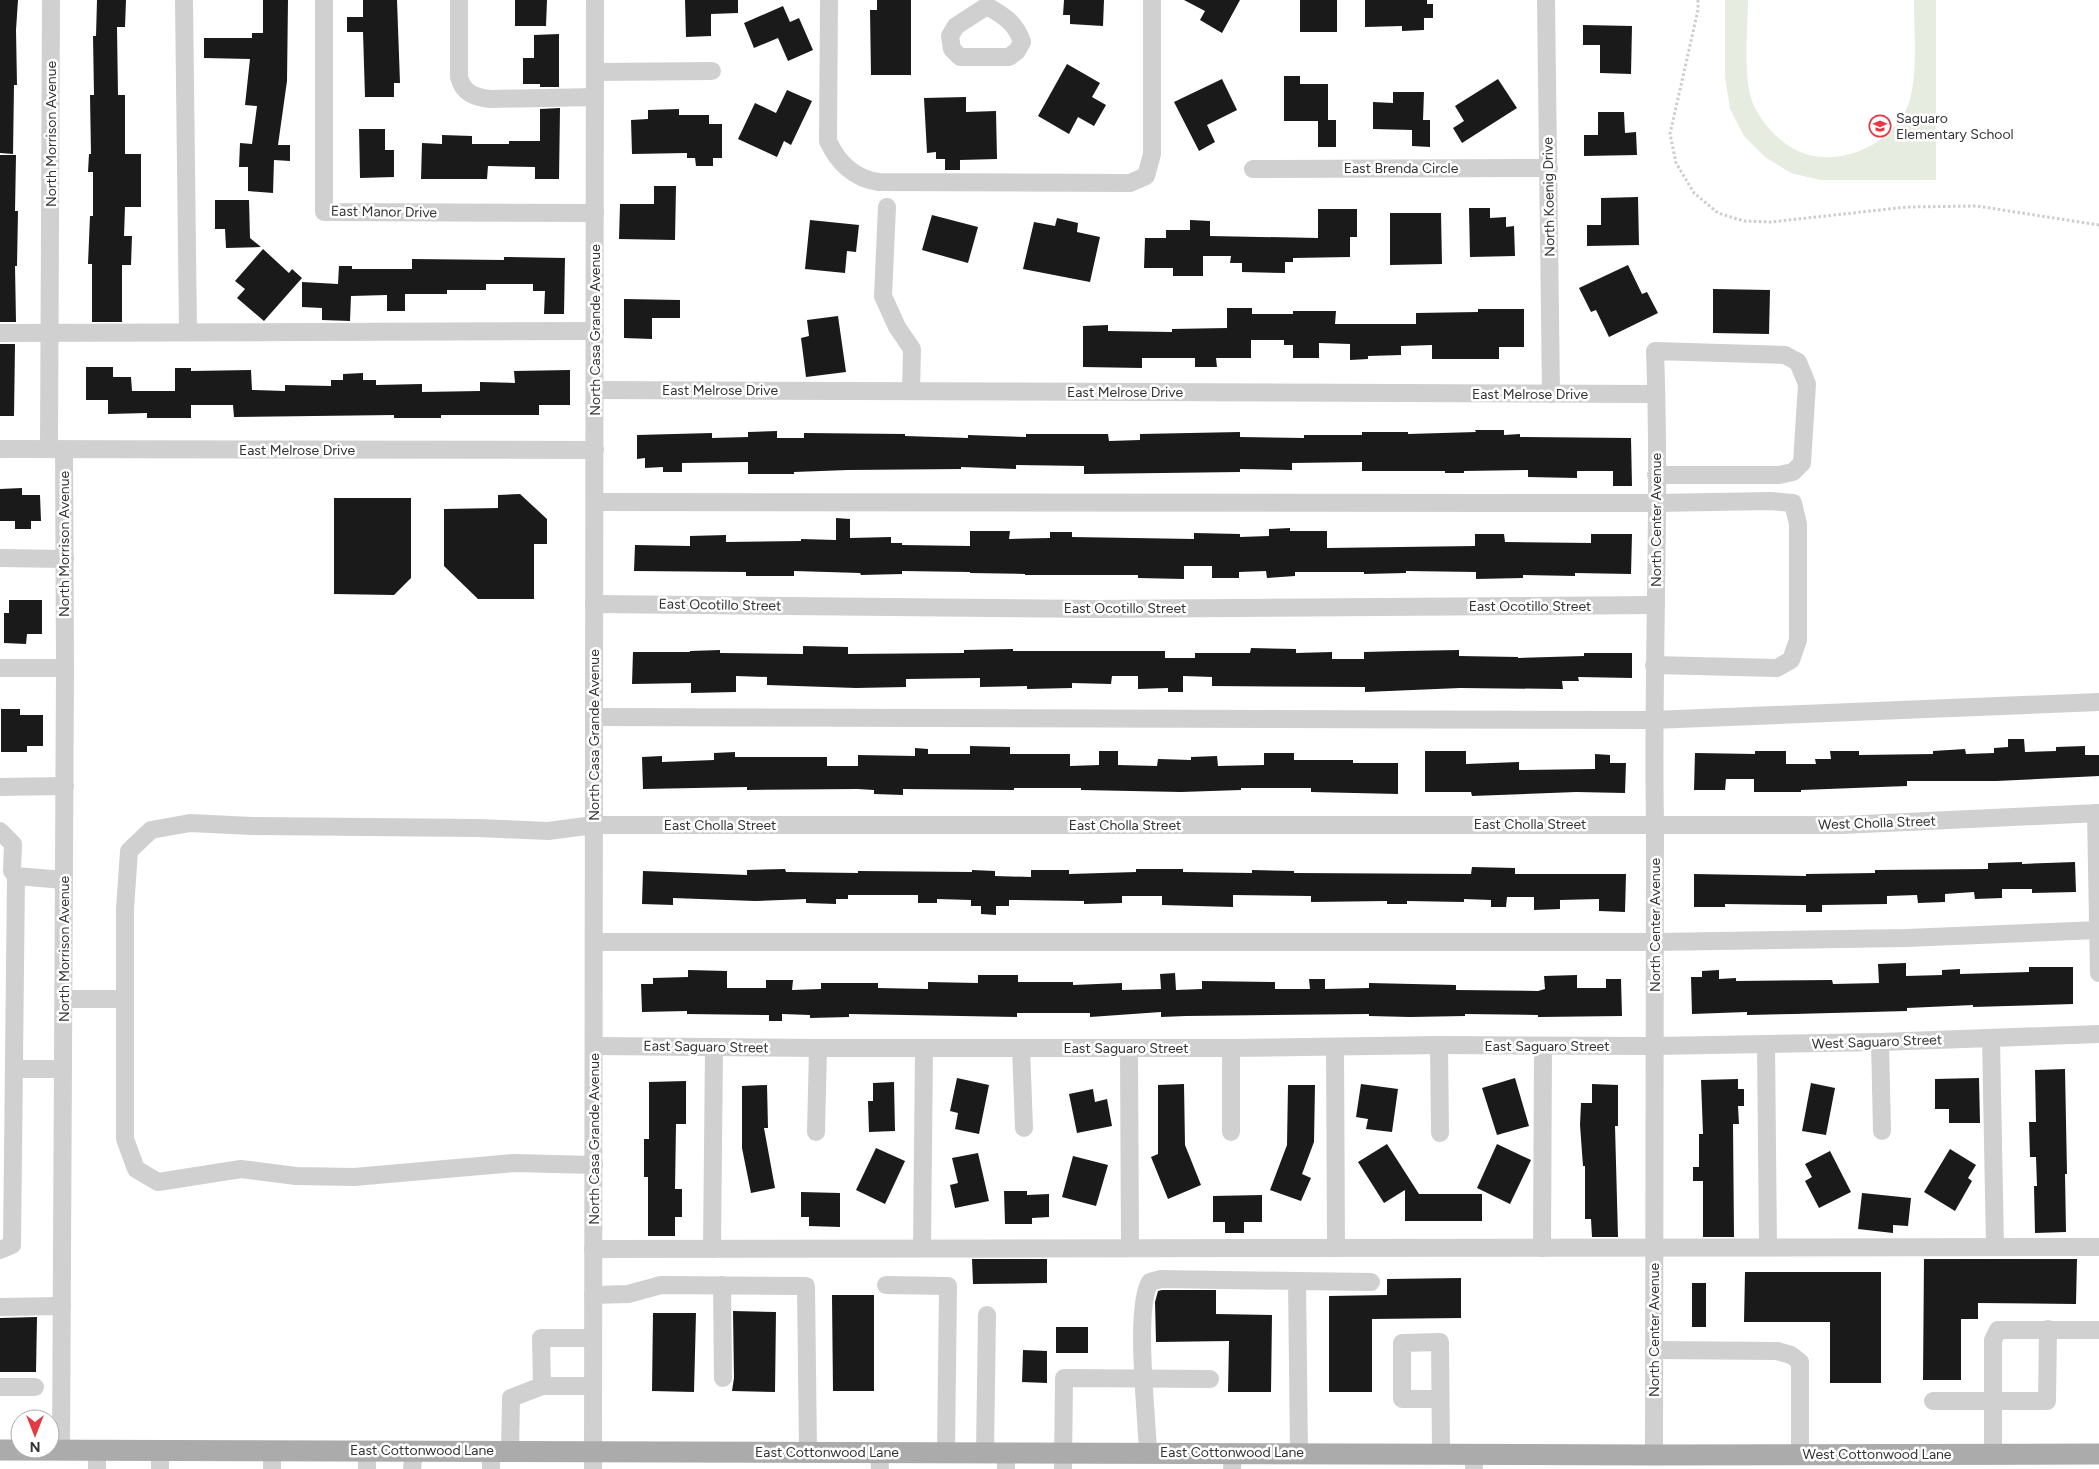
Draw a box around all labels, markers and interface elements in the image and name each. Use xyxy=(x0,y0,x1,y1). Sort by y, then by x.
street label: North Morrison Avenue xyxy=(43,61,60,207)
place label: Saguaro Elementary School xyxy=(1896,110,2014,143)
school or university icon: Saguaro Elementary School xyxy=(1868,114,1892,138)
street label: North Koenig Drive xyxy=(1539,137,1559,257)
street label: East Brenda Circle xyxy=(1344,160,1459,177)
street label: East Manor Drive xyxy=(331,203,438,221)
street label: North Casa Grande Avenue xyxy=(587,244,604,416)
street label: East Melrose Drive xyxy=(662,382,778,399)
street label: East Melrose Drive xyxy=(1067,384,1183,401)
street label: East Melrose Drive xyxy=(1472,386,1588,403)
street label: East Melrose Drive xyxy=(239,442,355,459)
street label: North Center Avenue xyxy=(1648,453,1665,587)
street label: North Morrison Avenue xyxy=(56,471,73,617)
street label: East Ocotillo Street xyxy=(658,595,782,615)
street label: East Ocotillo Street xyxy=(1469,598,1591,615)
street label: East Ocotillo Street xyxy=(1064,600,1186,617)
street label: North Casa Grande Avenue xyxy=(586,649,603,821)
street label: West Cholla Street xyxy=(1818,812,1936,834)
street label: East Cholla Street xyxy=(1474,816,1586,833)
street label: East Cholla Street xyxy=(664,817,776,834)
street label: East Cholla Street xyxy=(1069,817,1181,834)
street label: North Center Avenue xyxy=(1647,858,1664,992)
street label: North Morrison Avenue xyxy=(56,876,73,1022)
street label: West Saguaro Street xyxy=(1812,1031,1942,1053)
street label: East Saguaro Street xyxy=(643,1037,769,1057)
street label: East Saguaro Street xyxy=(1484,1038,1610,1055)
street label: East Saguaro Street xyxy=(1063,1040,1189,1057)
street label: North Casa Grande Avenue xyxy=(586,1053,603,1225)
street label: North Center Avenue xyxy=(1646,1263,1663,1397)
north arrow xyxy=(10,1409,60,1459)
text: N xyxy=(30,1438,40,1455)
street label: East Cottonwood Lane xyxy=(350,1442,494,1459)
street label: East Cottonwood Lane xyxy=(755,1444,899,1461)
street label: East Cottonwood Lane xyxy=(1160,1444,1304,1461)
street label: West Cottonwood Lane xyxy=(1803,1446,1952,1463)

